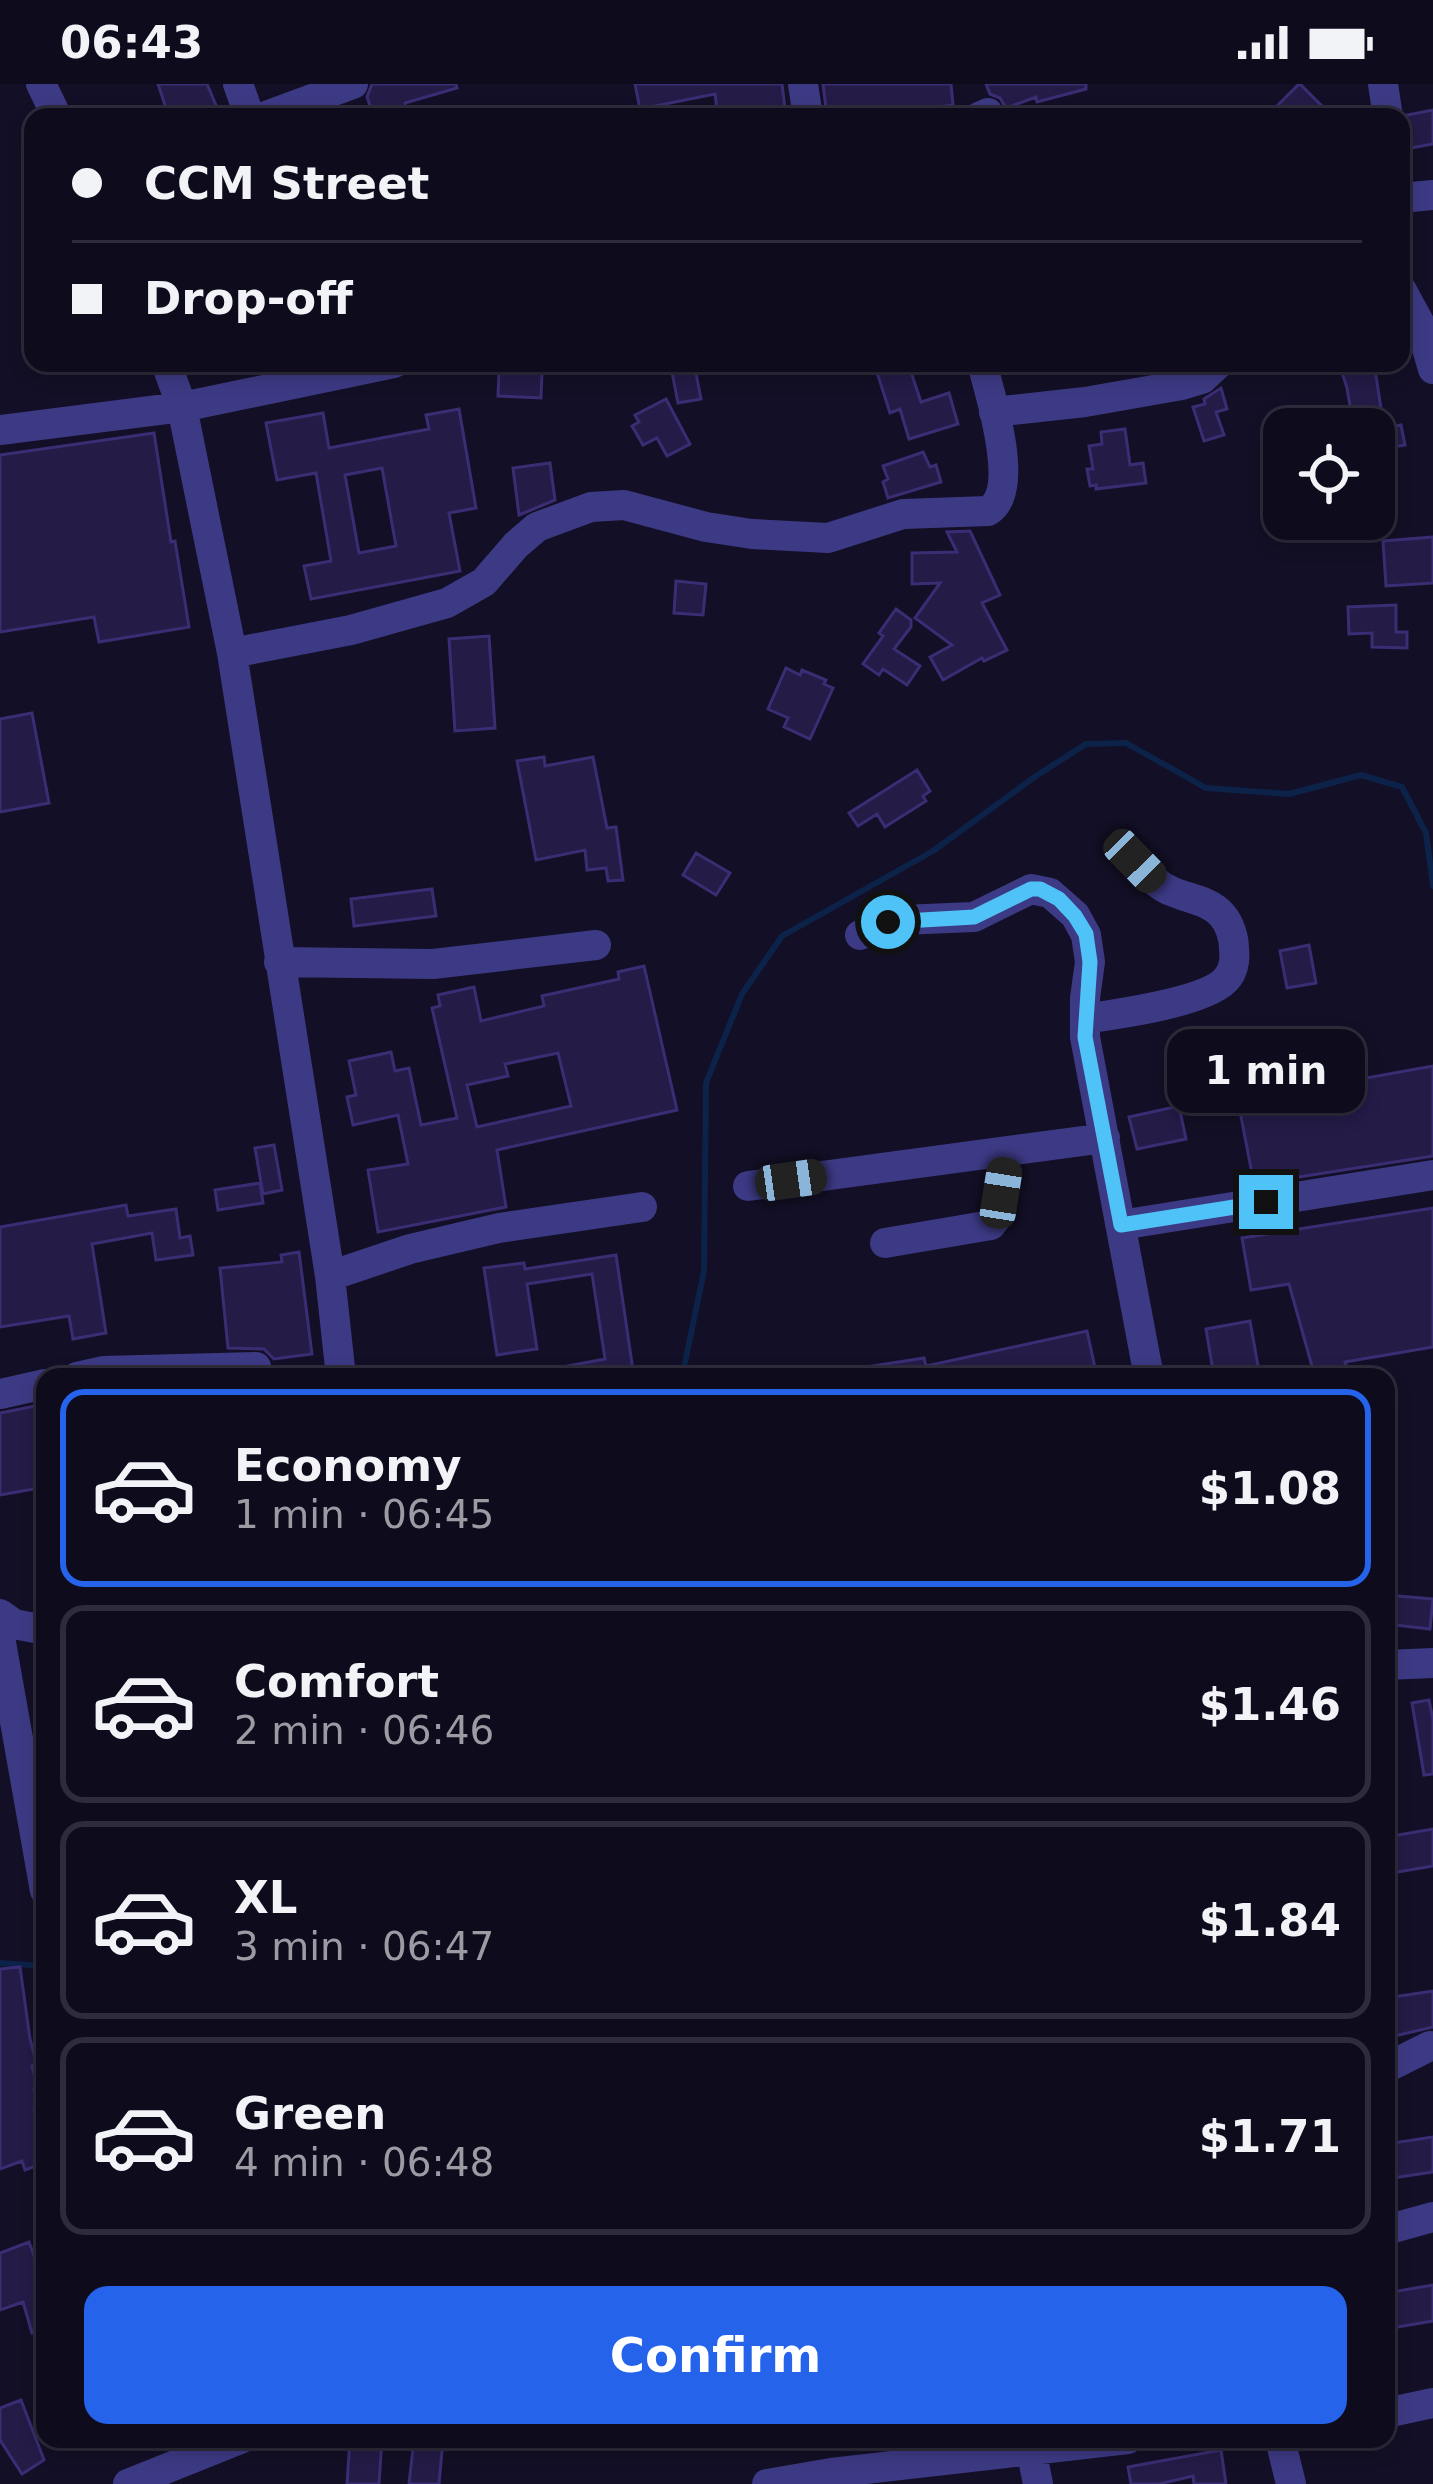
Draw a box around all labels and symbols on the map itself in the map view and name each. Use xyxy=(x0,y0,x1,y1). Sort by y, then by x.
car xyxy=(1097,823,1173,899)
route start xyxy=(861,895,915,949)
callout: 1 min xyxy=(1167,1028,1365,1112)
car xyxy=(978,1155,1024,1231)
car xyxy=(753,1157,829,1203)
route end xyxy=(1239,1175,1293,1229)

